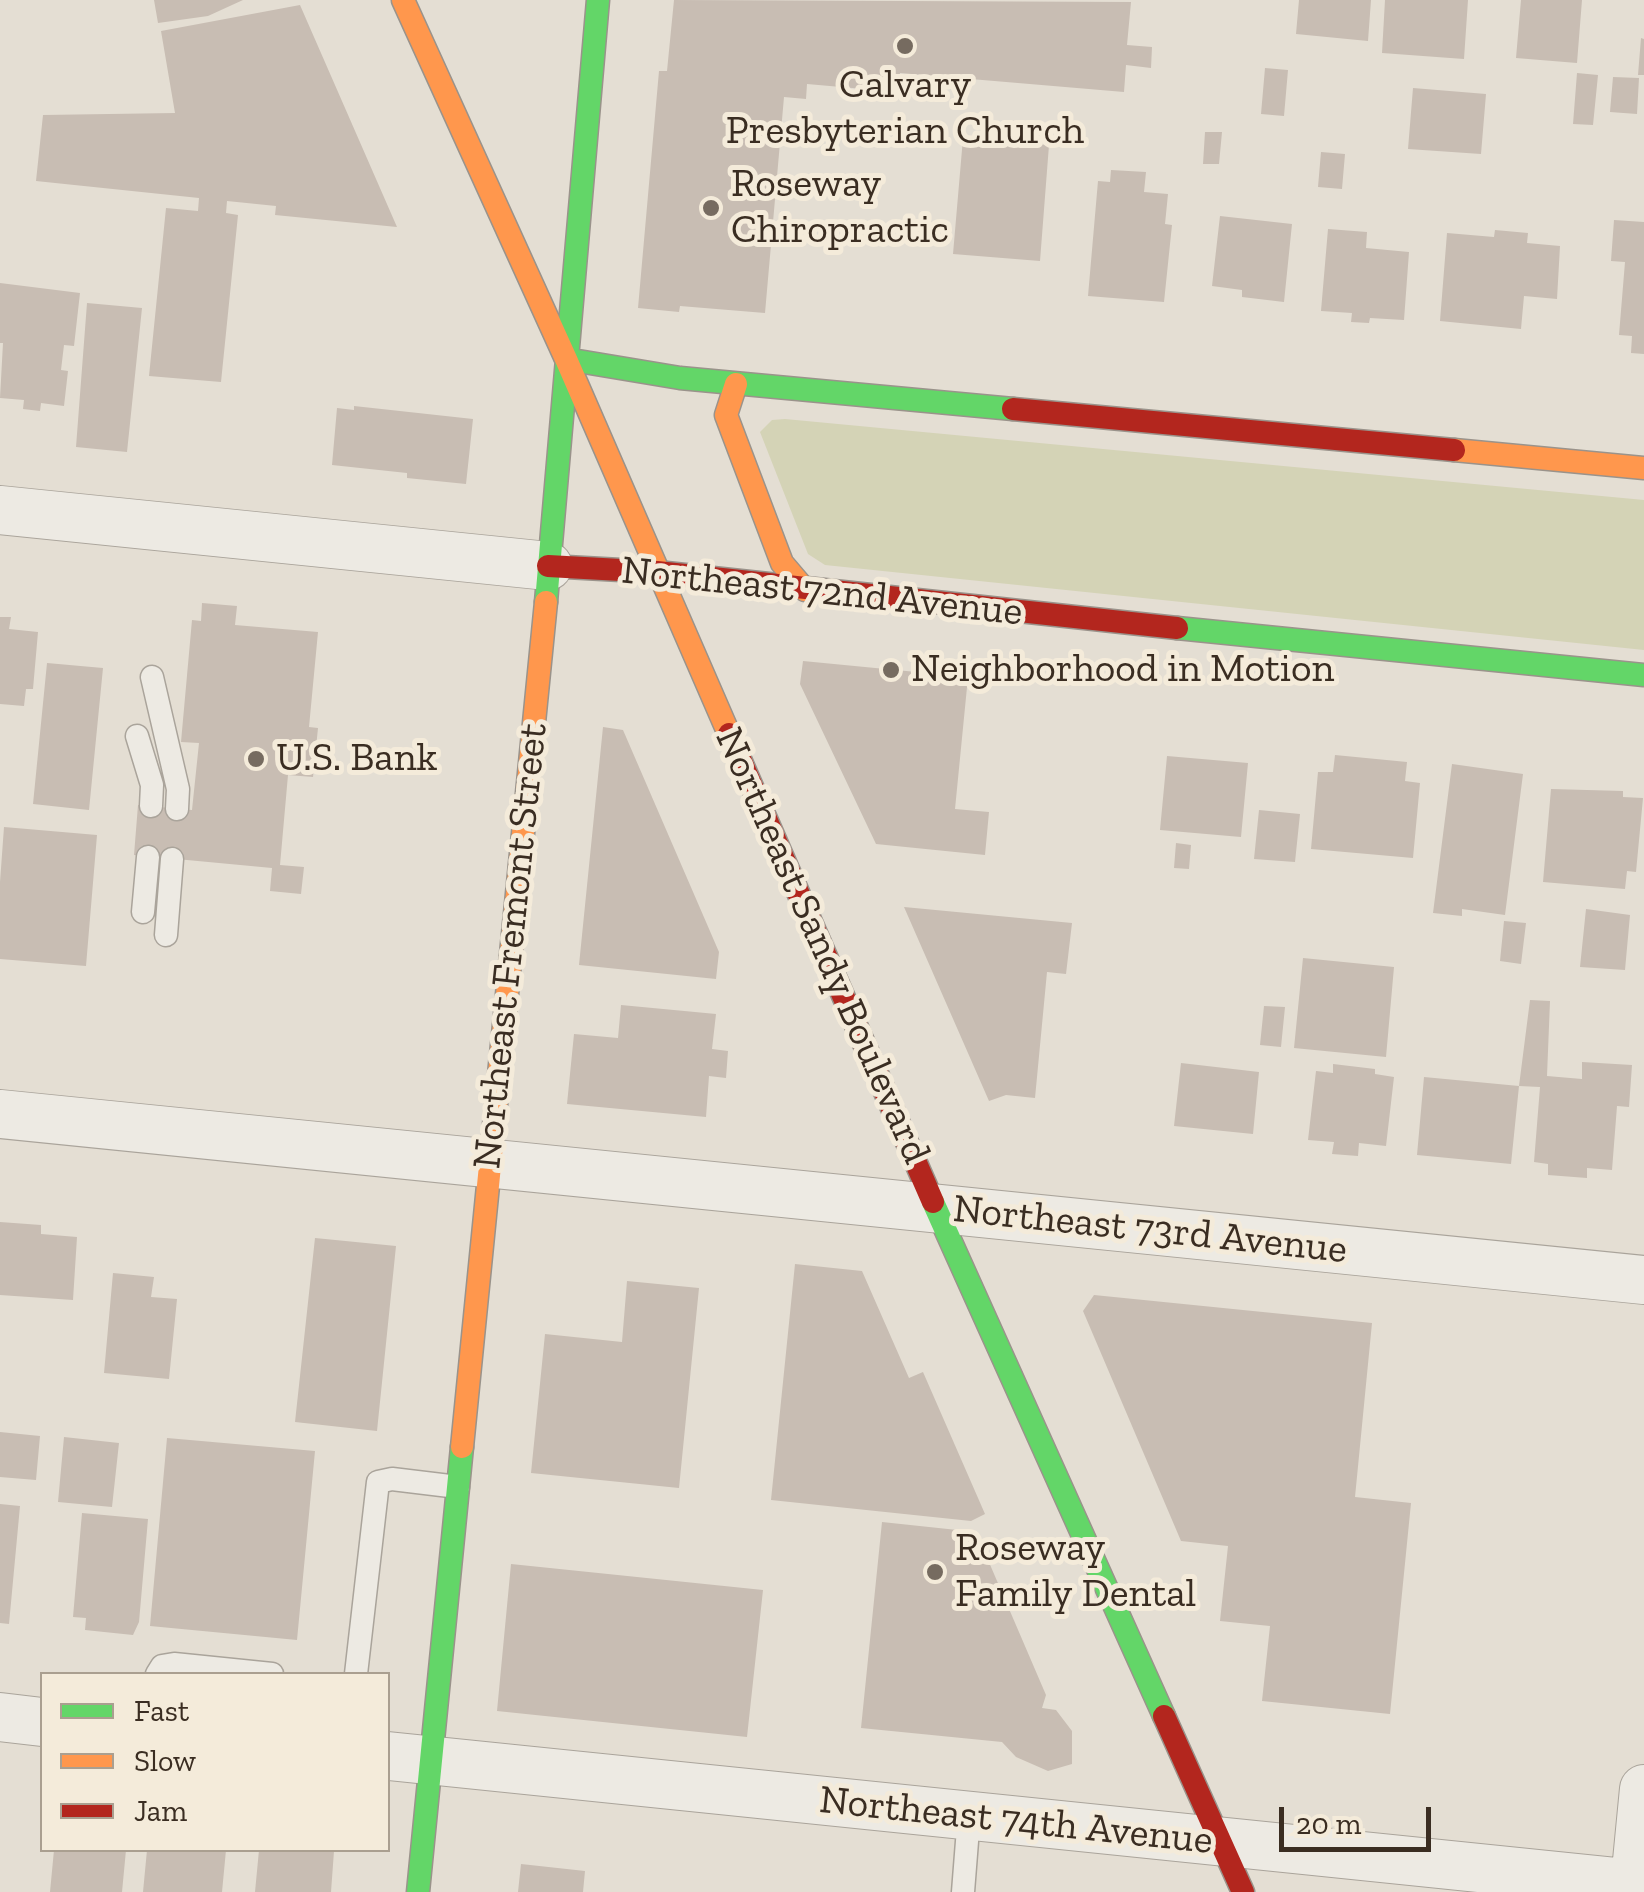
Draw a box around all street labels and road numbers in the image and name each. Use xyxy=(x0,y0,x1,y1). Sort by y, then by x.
street label: Northeast 72nd Avenue xyxy=(619,547,1025,637)
street label: Northeast Fremont Street xyxy=(464,721,558,1171)
street label: Northeast Sandy Boulevard xyxy=(704,721,940,1171)
street label: Northeast 73rd Avenue xyxy=(951,1185,1349,1275)
street label: Northeast 74th Avenue xyxy=(817,1776,1215,1866)

